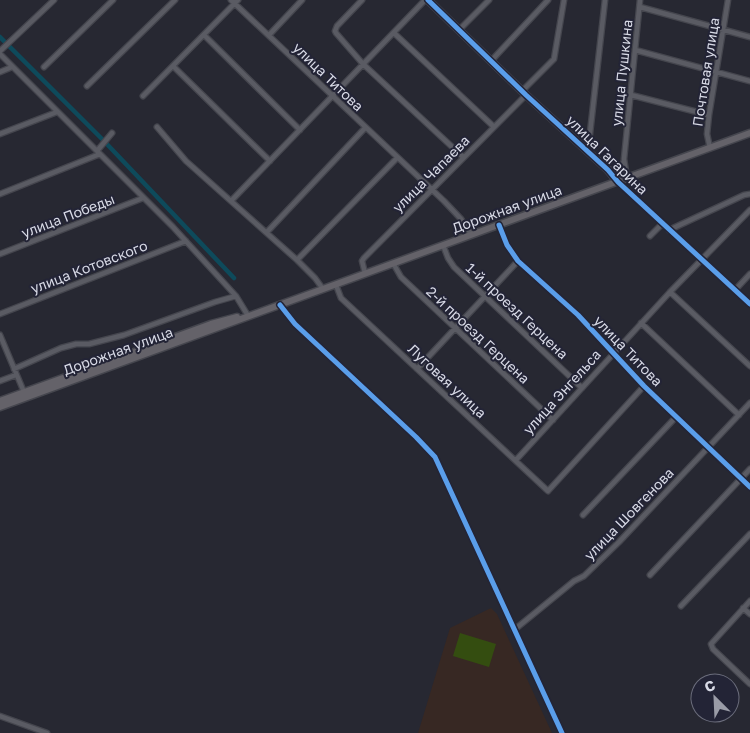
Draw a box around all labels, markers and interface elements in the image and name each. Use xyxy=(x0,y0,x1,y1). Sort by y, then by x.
street label: Почтовая улица xyxy=(688,16,723,128)
street label: улица Пушкина xyxy=(607,19,636,127)
street label: улица Титова xyxy=(290,39,367,115)
street label: улица Гагарина xyxy=(563,112,652,198)
street label: улица Чапаева xyxy=(389,132,473,216)
street label: Дорожная улица xyxy=(450,181,564,236)
street label: улица Победы xyxy=(19,190,117,241)
street label: улица Котовского xyxy=(28,236,150,297)
street label: 1-й проезд Герцена xyxy=(463,259,572,362)
street label: 2-й проезд Герцена xyxy=(423,283,533,387)
street label: улица Титова xyxy=(590,312,666,389)
street label: Дорожная улица xyxy=(61,323,175,378)
street label: Луговая улица xyxy=(405,340,490,421)
street label: улица Энгельса xyxy=(519,346,604,438)
street label: улица Шовгенова xyxy=(580,464,677,563)
north arrow xyxy=(690,673,740,723)
text: С xyxy=(702,676,718,695)

